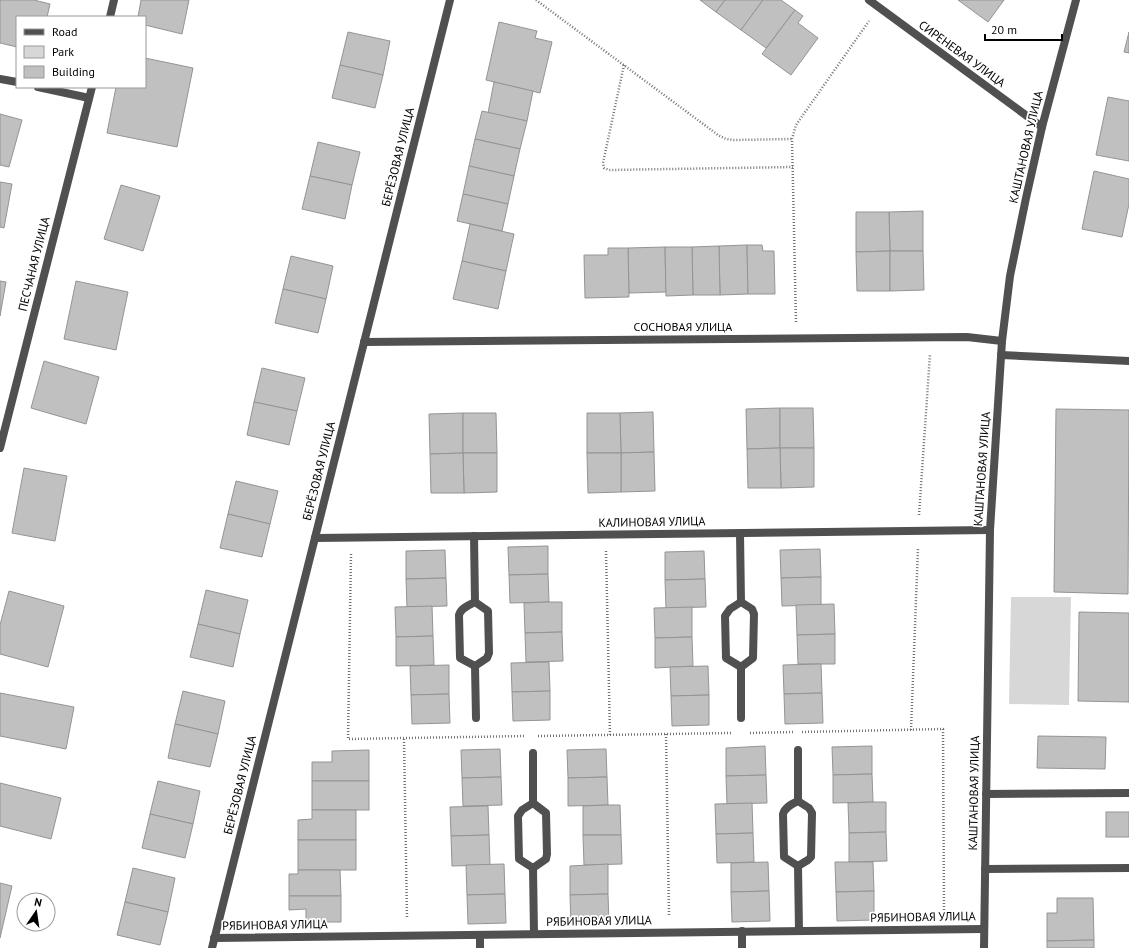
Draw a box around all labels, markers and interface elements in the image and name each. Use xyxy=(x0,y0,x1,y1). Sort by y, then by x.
legend xyxy=(16,16,146,88)
scale bar xyxy=(985,16,1062,42)
street label: СИРЕНЕВАЯ УЛИЦА xyxy=(916,17,1009,90)
text: 20 m xyxy=(991,22,1017,37)
text: Road xyxy=(52,24,77,39)
text: Park xyxy=(52,44,74,59)
text: Building xyxy=(52,64,95,79)
street label: КАШТАНОВАЯ УЛИЦА xyxy=(1005,89,1046,205)
street label: БЕРЁЗОВАЯ УЛИЦА xyxy=(378,106,417,208)
street label: ПЕСЧАНАЯ УЛИЦА xyxy=(14,215,53,313)
street label: СОСНОВАЯ УЛИЦА xyxy=(634,319,732,334)
street label: КАШТАНОВАЯ УЛИЦА xyxy=(970,411,993,527)
street label: БЕРЁЗОВАЯ УЛИЦА xyxy=(299,420,338,522)
street label: КАЛИНОВАЯ УЛИЦА xyxy=(598,513,706,530)
street label: БЕРЁЗОВАЯ УЛИЦА xyxy=(220,734,259,836)
street label: КАШТАНОВАЯ УЛИЦА xyxy=(965,735,982,851)
north arrow xyxy=(16,892,56,932)
text: N xyxy=(33,895,43,910)
street label: РЯБИНОВАЯ УЛИЦА xyxy=(870,908,976,925)
street label: РЯБИНОВАЯ УЛИЦА xyxy=(546,912,652,929)
street label: РЯБИНОВАЯ УЛИЦА xyxy=(222,916,328,933)

